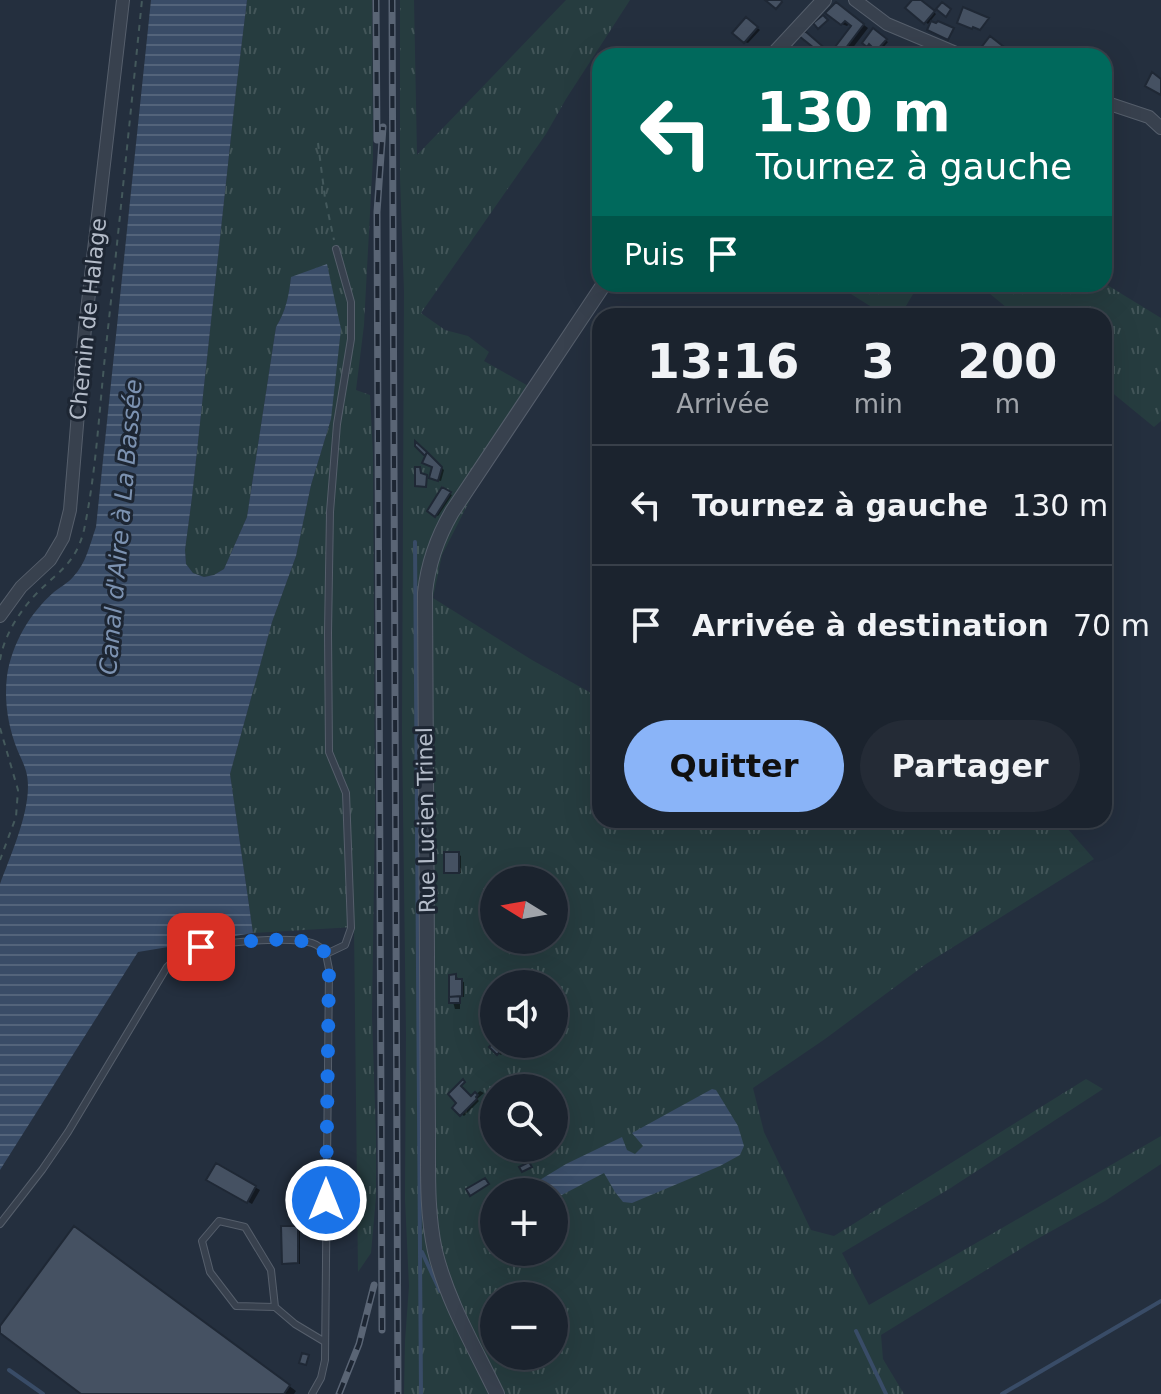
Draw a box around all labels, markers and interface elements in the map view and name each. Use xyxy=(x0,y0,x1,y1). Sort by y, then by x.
text: 130 m xyxy=(756,79,951,144)
icon: left xyxy=(624,80,728,184)
text: Tournez à gauche xyxy=(756,146,1072,187)
street label: Chemin de Halage xyxy=(65,217,111,421)
icon: arrive xyxy=(701,232,745,276)
text: Puis xyxy=(624,237,685,272)
text: 13:16 xyxy=(646,333,799,389)
text: 3 xyxy=(862,333,895,389)
text: 200 xyxy=(957,333,1057,389)
water label: Canal d'Aire à La Bassée xyxy=(94,378,148,676)
text: Arrivée xyxy=(676,389,770,419)
text: min xyxy=(854,389,903,419)
text: m xyxy=(995,389,1020,419)
icon: left xyxy=(624,483,668,527)
text: Tournez à gauche xyxy=(692,488,988,523)
text: 130 m xyxy=(1012,488,1108,523)
icon: arrive xyxy=(624,603,668,647)
text: Arrivée à destination xyxy=(692,608,1049,643)
text: 70 m xyxy=(1073,608,1150,643)
button: Quitter xyxy=(624,720,844,812)
button: Partager xyxy=(860,720,1080,812)
street label: Rue Lucien Trinel xyxy=(412,727,440,913)
north arrow xyxy=(480,866,568,954)
map controls xyxy=(480,866,568,1370)
pin xyxy=(167,913,235,981)
icon: arrive xyxy=(179,925,223,969)
button: sound xyxy=(480,970,568,1058)
button: search xyxy=(480,1074,568,1162)
position arrow xyxy=(284,1158,368,1242)
button: + xyxy=(480,1178,568,1266)
button: − xyxy=(480,1282,568,1370)

